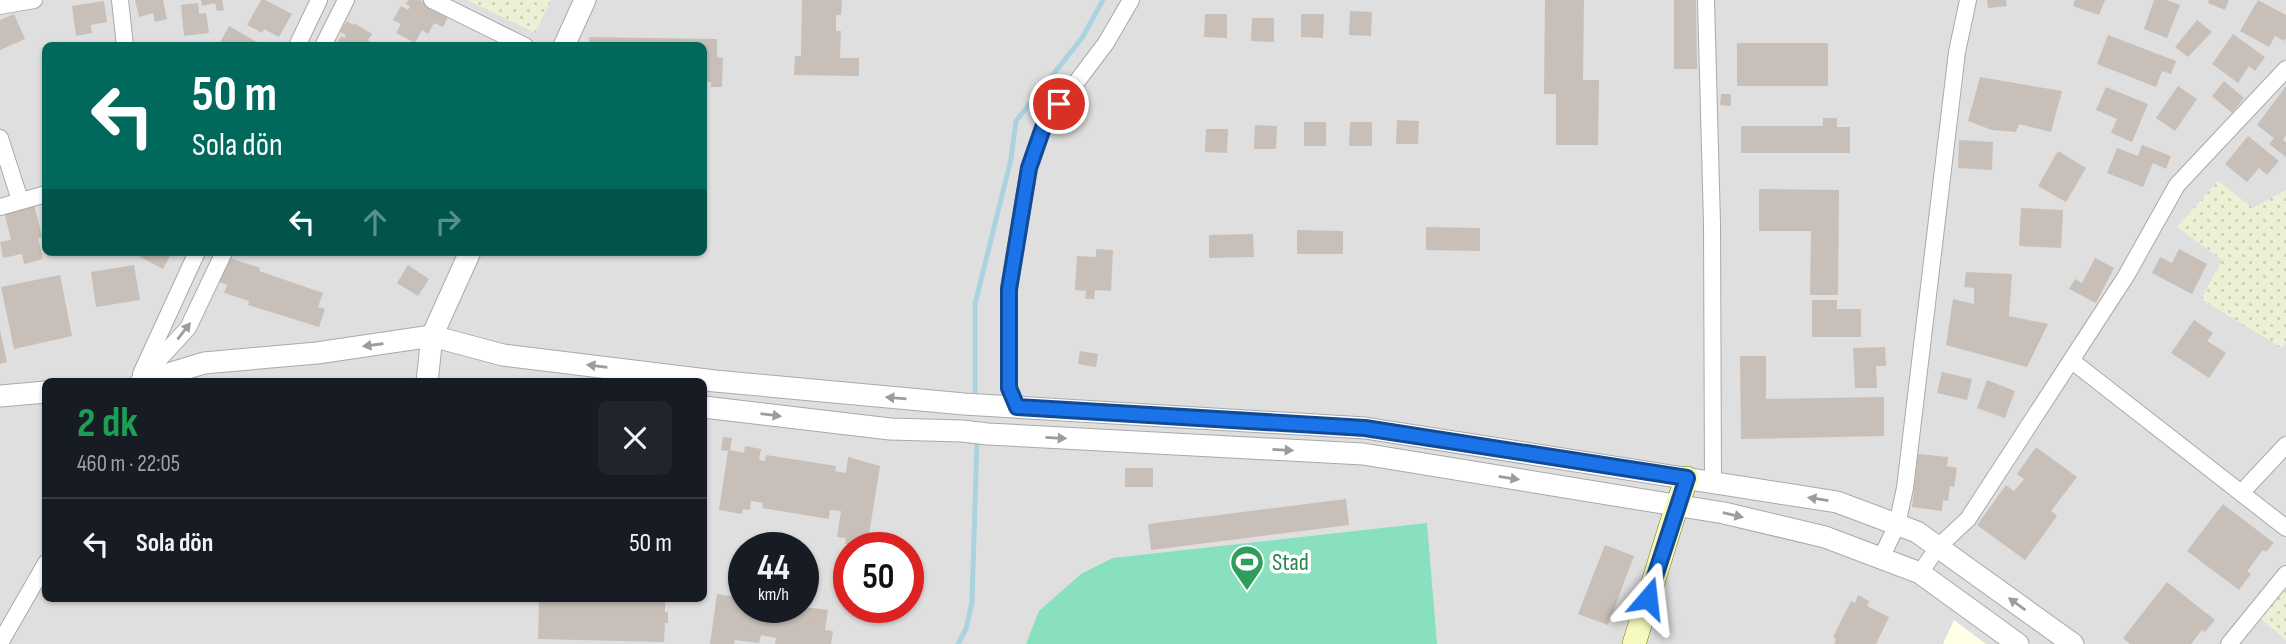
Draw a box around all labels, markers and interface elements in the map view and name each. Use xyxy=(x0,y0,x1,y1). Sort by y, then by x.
text: 50 m xyxy=(192,66,277,125)
icon: left xyxy=(77,70,168,161)
pin xyxy=(1029,74,1089,134)
icon: arrive xyxy=(1040,85,1078,123)
text: Sola dön xyxy=(192,126,283,165)
icon: left xyxy=(283,203,321,241)
icon: ahead xyxy=(356,203,394,241)
icon: right xyxy=(429,203,467,241)
one-way arrow xyxy=(176,322,191,340)
one-way arrow xyxy=(362,339,384,350)
one-way arrow xyxy=(585,361,607,372)
one-way arrow xyxy=(885,392,907,403)
text: 2 dk xyxy=(77,398,138,449)
button: close xyxy=(598,401,672,475)
one-way arrow xyxy=(760,410,782,421)
one-way arrow xyxy=(1045,433,1067,444)
one-way arrow xyxy=(1273,444,1295,455)
text: 460 m · 22:05 xyxy=(77,450,180,478)
one-way arrow xyxy=(1498,473,1520,484)
one-way arrow xyxy=(1807,493,1829,504)
one-way arrow xyxy=(1722,510,1744,521)
icon: left xyxy=(77,525,115,563)
text: Sola dön xyxy=(136,528,213,559)
text: 50 m xyxy=(629,528,672,559)
speed limit sign: 50 xyxy=(833,532,924,623)
sports icon: Stad xyxy=(1228,543,1266,592)
text: 44 xyxy=(757,547,790,590)
place label: Stad xyxy=(1272,548,1309,577)
position arrow xyxy=(1611,561,1685,635)
text: km/h xyxy=(758,584,789,605)
one-way arrow xyxy=(2008,597,2026,611)

